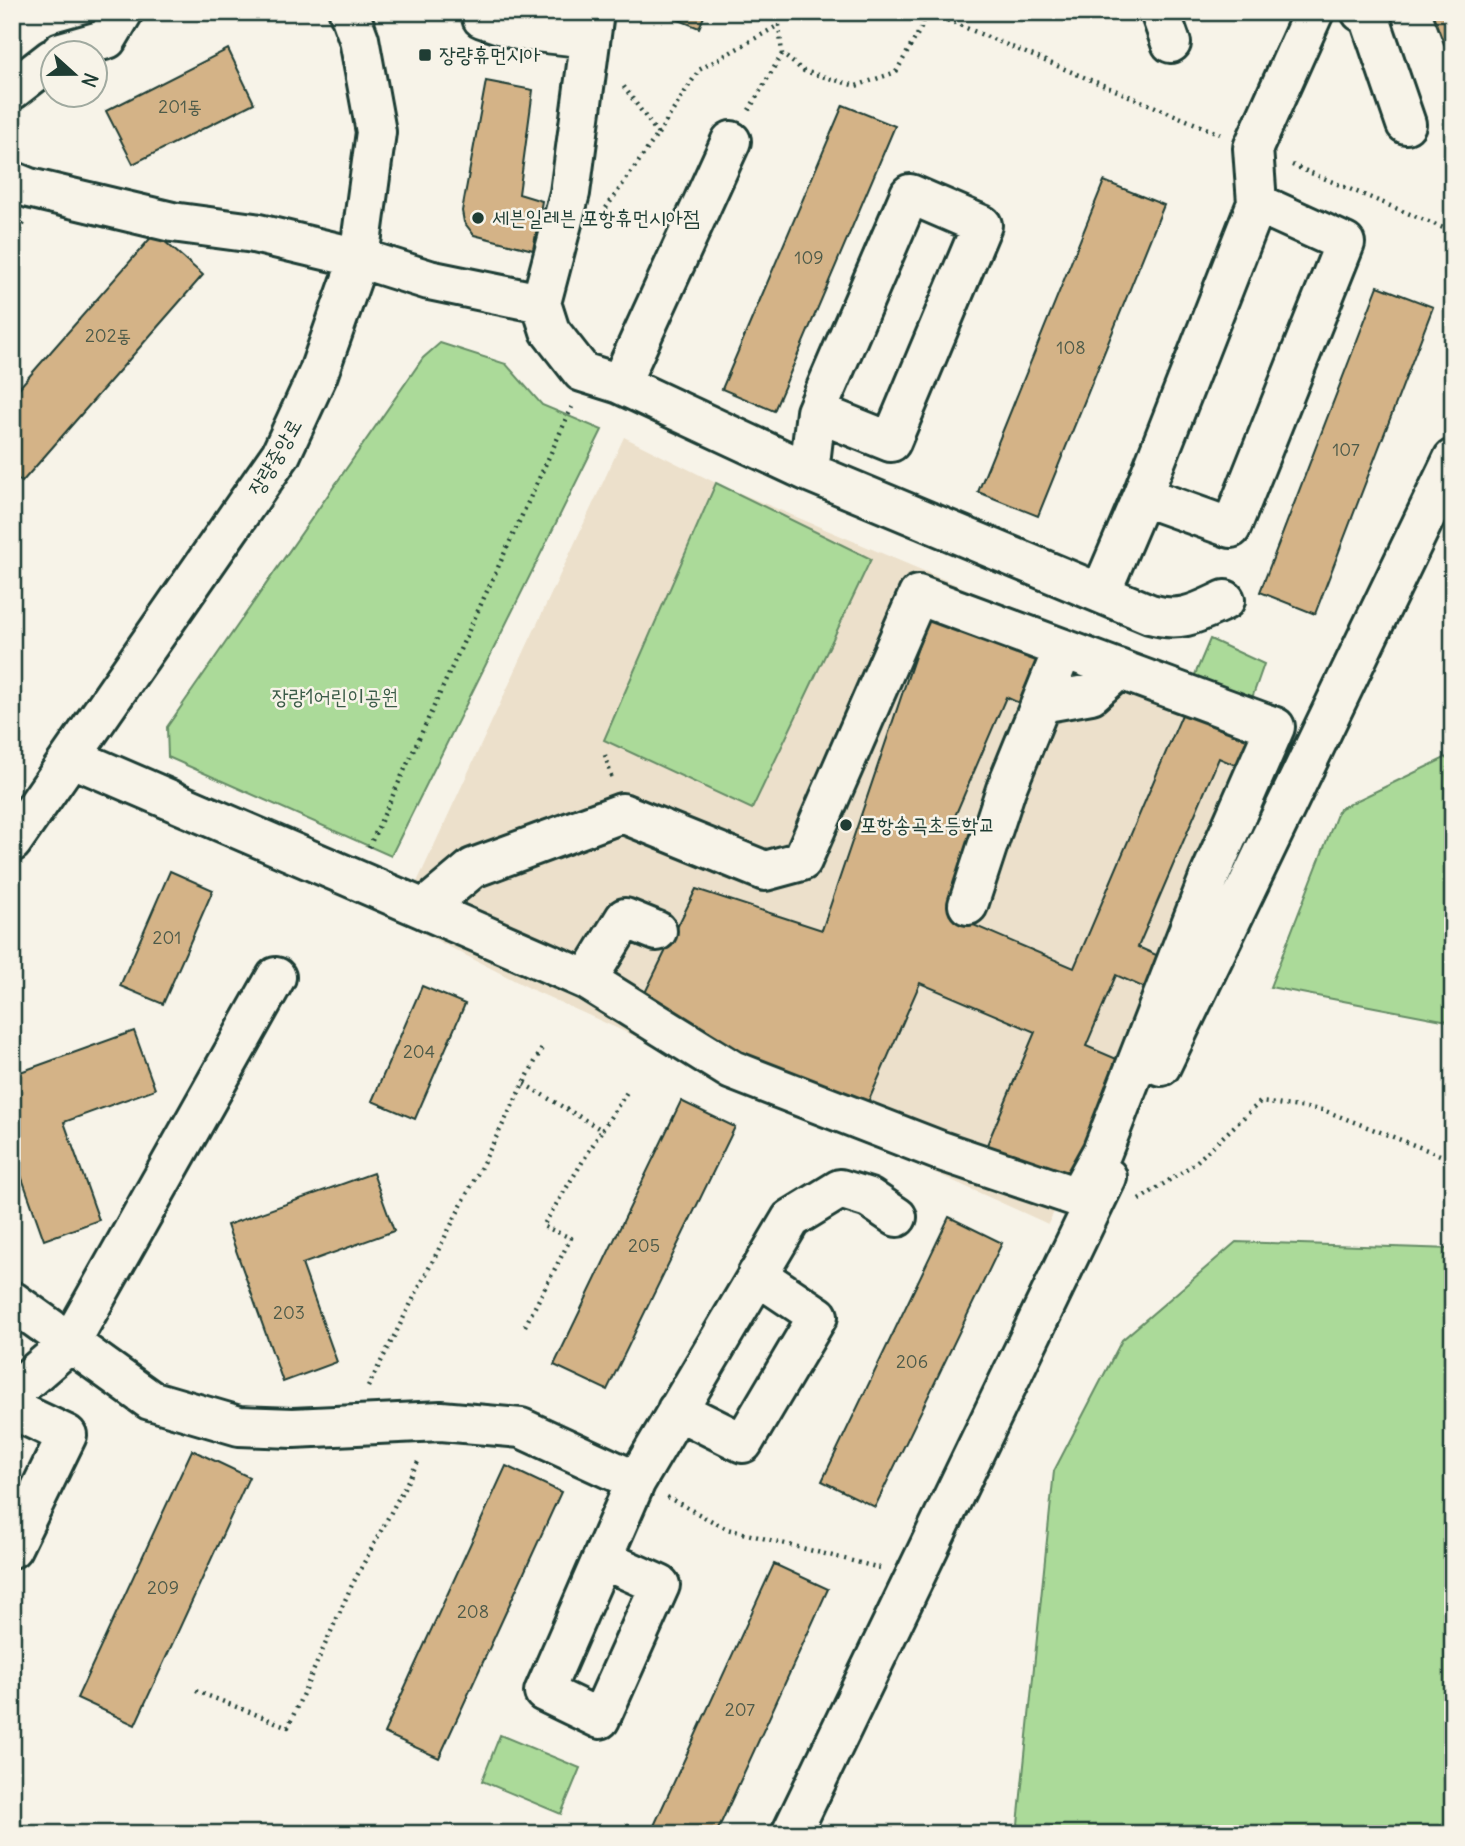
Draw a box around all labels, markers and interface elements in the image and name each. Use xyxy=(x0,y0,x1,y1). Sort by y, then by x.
north arrow xyxy=(38,38,108,108)
place label: 장량휴먼시아 xyxy=(439,41,540,68)
marker: 장량휴먼시아 xyxy=(417,47,433,63)
text: N xyxy=(76,70,103,91)
house number: 201동 xyxy=(158,95,202,118)
place label: 세븐일레븐 포항휴먼시아점 xyxy=(492,204,700,231)
marker: 세븐일레븐 포항휴먼시아점 xyxy=(470,210,486,226)
house number: 109 xyxy=(794,246,824,269)
house number: 202동 xyxy=(85,324,131,347)
house number: 108 xyxy=(1056,336,1086,359)
street label: 장량중앙로 xyxy=(242,413,307,500)
house number: 107 xyxy=(1332,438,1360,461)
park label: 장량1어린이공원 xyxy=(272,683,398,710)
place label: 포항송곡초등학교 xyxy=(860,811,995,838)
marker: 포항송곡초등학교 xyxy=(838,817,854,833)
house number: 201 xyxy=(153,926,181,949)
house number: 204 xyxy=(403,1040,435,1063)
house number: 205 xyxy=(628,1234,660,1257)
house number: 203 xyxy=(273,1301,305,1324)
house number: 206 xyxy=(896,1350,928,1373)
house number: 209 xyxy=(147,1576,179,1599)
house number: 208 xyxy=(457,1600,489,1623)
house number: 207 xyxy=(725,1698,755,1721)

